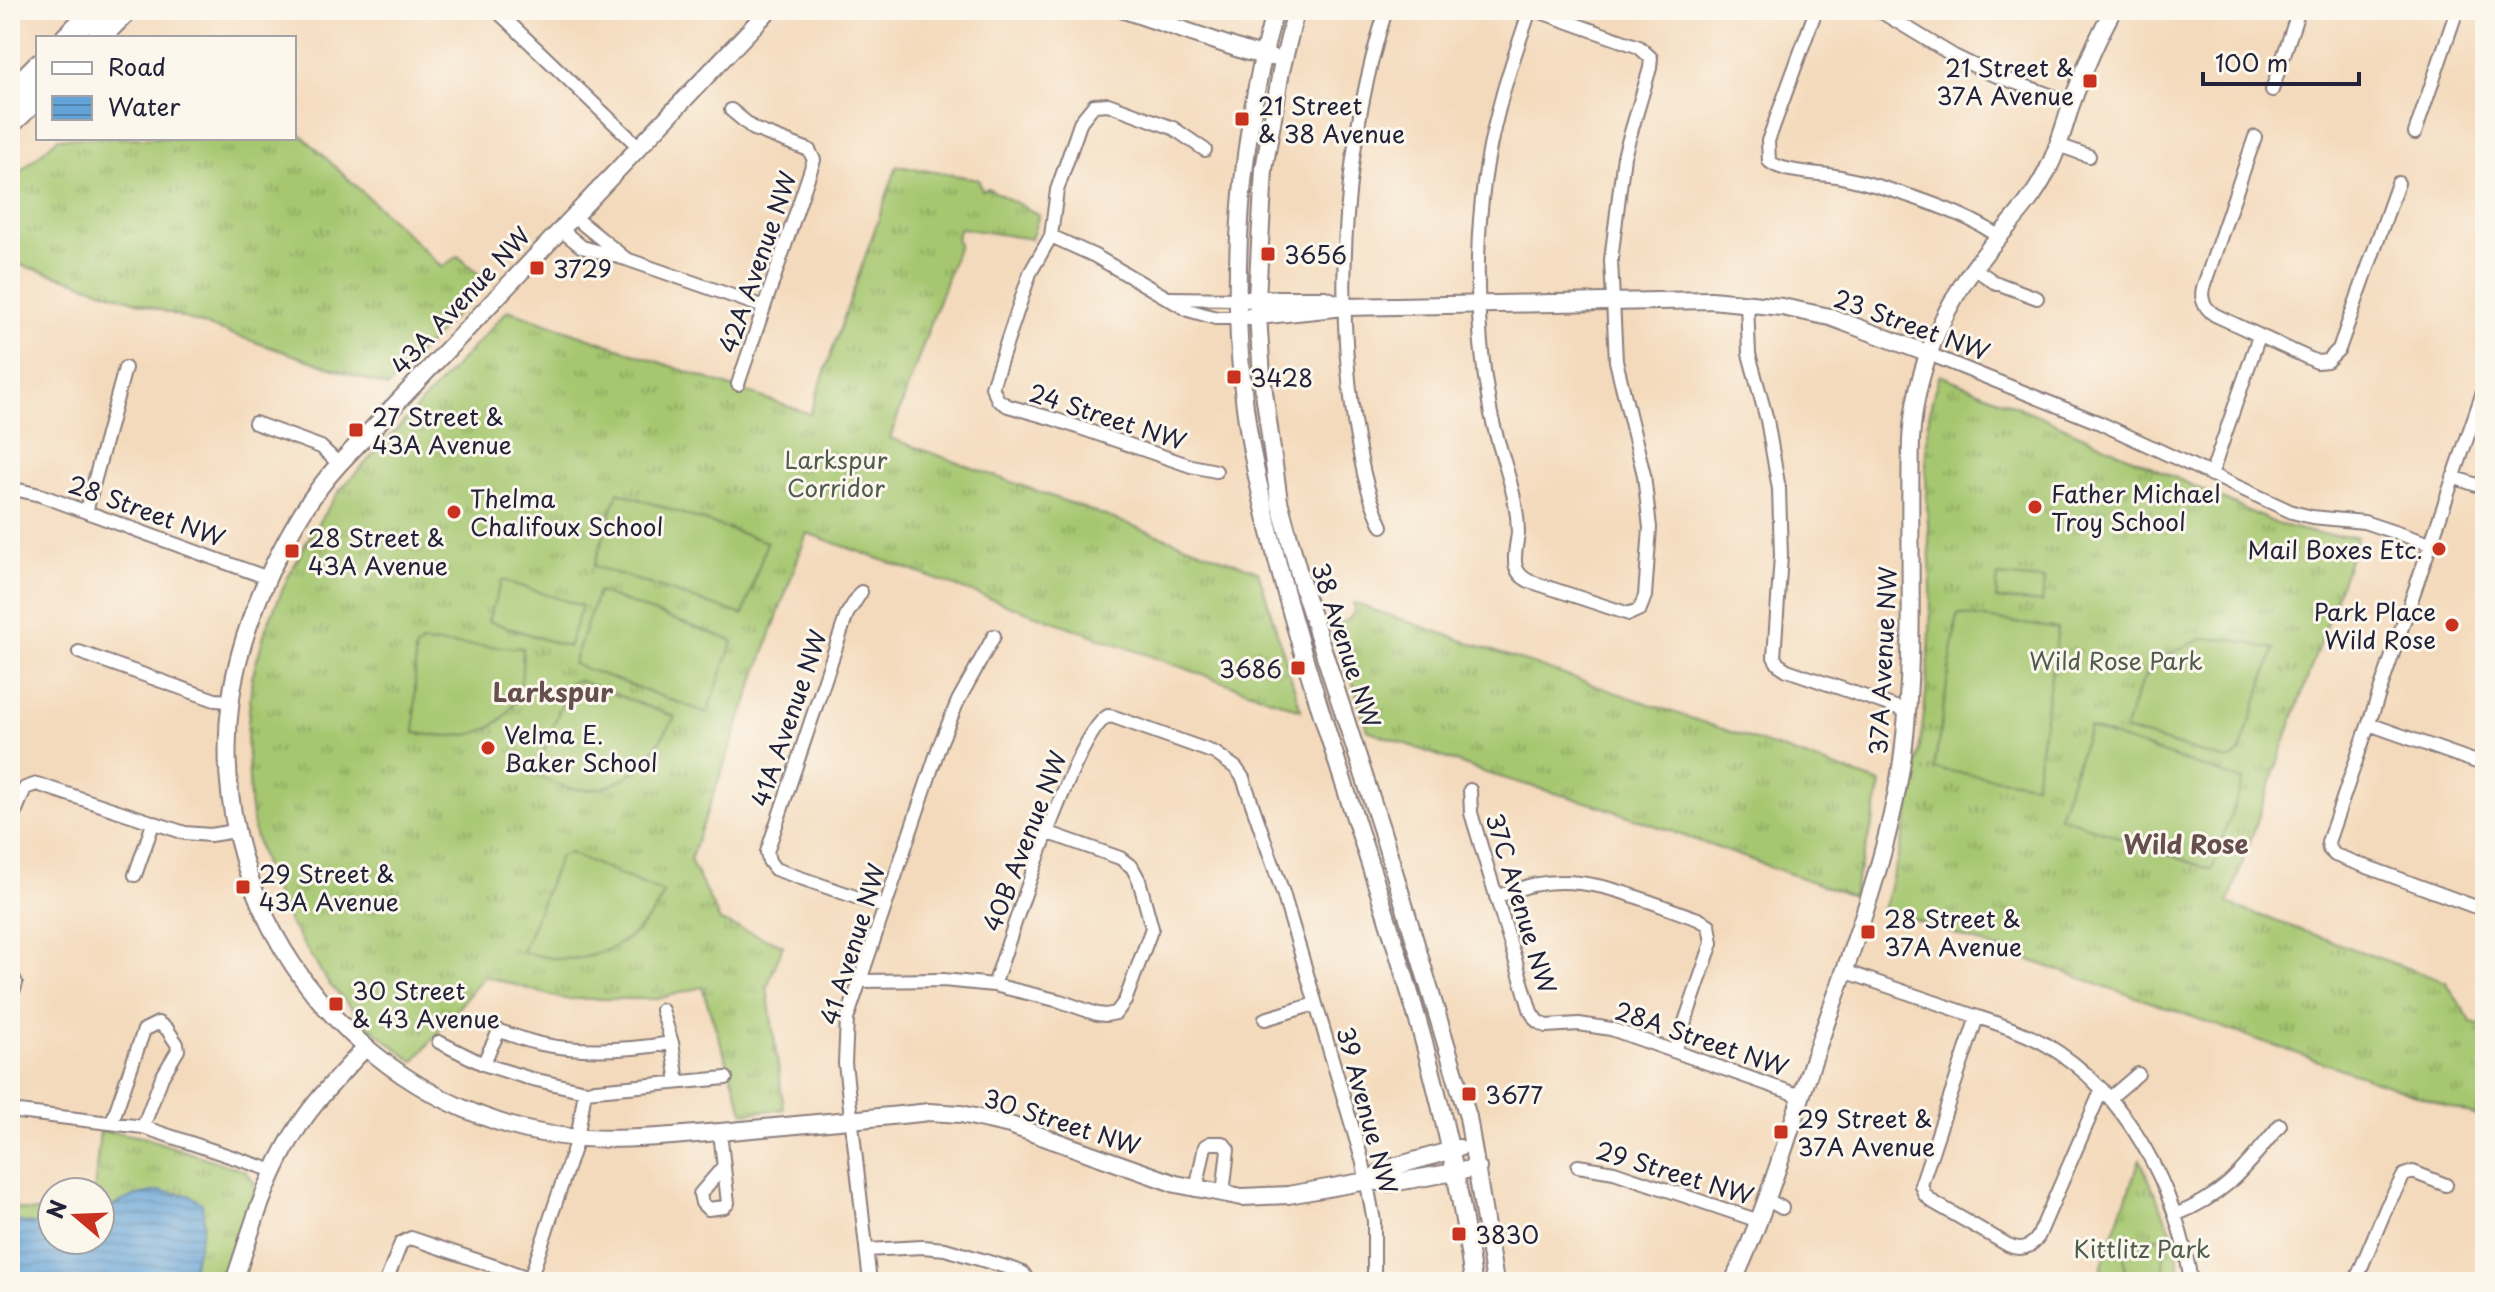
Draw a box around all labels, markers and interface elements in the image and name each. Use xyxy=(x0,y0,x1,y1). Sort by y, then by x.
legend xyxy=(36,36,296,140)
scale bar xyxy=(2203,36,2359,86)
text: 100 m xyxy=(2215,44,2288,80)
text: Road xyxy=(108,48,166,84)
place label: 21 Street & 37A Avenue xyxy=(1936,49,2074,113)
marker: 21 Street & 37A Avenue xyxy=(2081,72,2099,90)
place label: 21 Street & 38 Avenue xyxy=(1258,87,1405,151)
text: Water xyxy=(108,88,181,124)
marker: 21 Street & 38 Avenue xyxy=(1233,110,1251,128)
street label: 42A Avenue NW xyxy=(709,166,805,358)
street label: 43A Avenue NW xyxy=(382,218,538,382)
place label: 3656 xyxy=(1284,236,1347,272)
marker: 3656 xyxy=(1259,245,1277,263)
place label: 3729 xyxy=(553,250,612,286)
marker: 3729 xyxy=(528,259,546,277)
street label: 23 Street NW xyxy=(1829,279,1995,369)
place label: 3428 xyxy=(1250,359,1313,395)
marker: 3428 xyxy=(1225,368,1243,386)
street label: 24 Street NW xyxy=(1025,374,1191,458)
place label: 27 Street & 43A Avenue xyxy=(372,398,512,462)
marker: 27 Street & 43A Avenue xyxy=(347,421,365,439)
park label: Larkspur Corridor xyxy=(785,441,888,505)
street label: 28 Street NW xyxy=(64,465,231,555)
place label: Father Michael Troy School xyxy=(2051,475,2220,539)
place label: Thelma Chalifoux School xyxy=(470,480,663,544)
marker: Father Michael Troy School xyxy=(2026,498,2044,516)
marker: Thelma Chalifoux School xyxy=(445,503,463,521)
place label: 28 Street & 43A Avenue xyxy=(308,519,448,583)
place label: Mail Boxes Etc. xyxy=(2248,531,2423,567)
marker: Mail Boxes Etc. xyxy=(2430,540,2448,558)
marker: 28 Street & 43A Avenue xyxy=(283,542,301,560)
street label: 38 Avenue NW xyxy=(1303,558,1391,733)
street label: 37A Avenue NW xyxy=(1859,565,1905,756)
place label: Park Place Wild Rose xyxy=(2314,593,2436,657)
marker: Park Place Wild Rose xyxy=(2443,616,2461,634)
street label: 41A Avenue NW xyxy=(741,624,835,811)
park label: Wild Rose Park xyxy=(2029,642,2203,678)
place label: 3686 xyxy=(1219,650,1282,686)
marker: 3686 xyxy=(1289,659,1307,677)
district label: Larkspur xyxy=(493,672,614,711)
place label: Velma E. Baker School xyxy=(504,716,658,780)
marker: Velma E. Baker School xyxy=(479,739,497,757)
street label: 40B Avenue NW xyxy=(973,745,1075,936)
street label: 37C Avenue NW xyxy=(1478,809,1567,998)
district label: Wild Rose xyxy=(2123,824,2249,863)
place label: 29 Street & 43A Avenue xyxy=(259,855,399,919)
street label: 41 Avenue NW xyxy=(810,859,894,1029)
marker: 29 Street & 43A Avenue xyxy=(234,878,252,896)
place label: 28 Street & 37A Avenue xyxy=(1884,900,2022,964)
marker: 28 Street & 37A Avenue xyxy=(1859,923,1877,941)
place label: 30 Street & 43 Avenue xyxy=(352,972,500,1036)
street label: 28A Street NW xyxy=(1610,991,1794,1085)
marker: 30 Street & 43 Avenue xyxy=(327,995,345,1013)
street label: 39 Avenue NW xyxy=(1328,1022,1408,1198)
place label: 3677 xyxy=(1485,1076,1543,1112)
street label: 30 Street NW xyxy=(979,1079,1145,1163)
marker: 3677 xyxy=(1460,1085,1478,1103)
place label: 29 Street & 37A Avenue xyxy=(1797,1100,1935,1164)
marker: 29 Street & 37A Avenue xyxy=(1772,1123,1790,1141)
street label: 29 Street NW xyxy=(1592,1131,1758,1213)
north arrow xyxy=(36,1176,116,1256)
text: N xyxy=(37,1195,74,1223)
place label: 3830 xyxy=(1475,1216,1539,1252)
marker: 3830 xyxy=(1450,1225,1468,1243)
park label: Kittlitz Park xyxy=(2074,1230,2210,1266)

